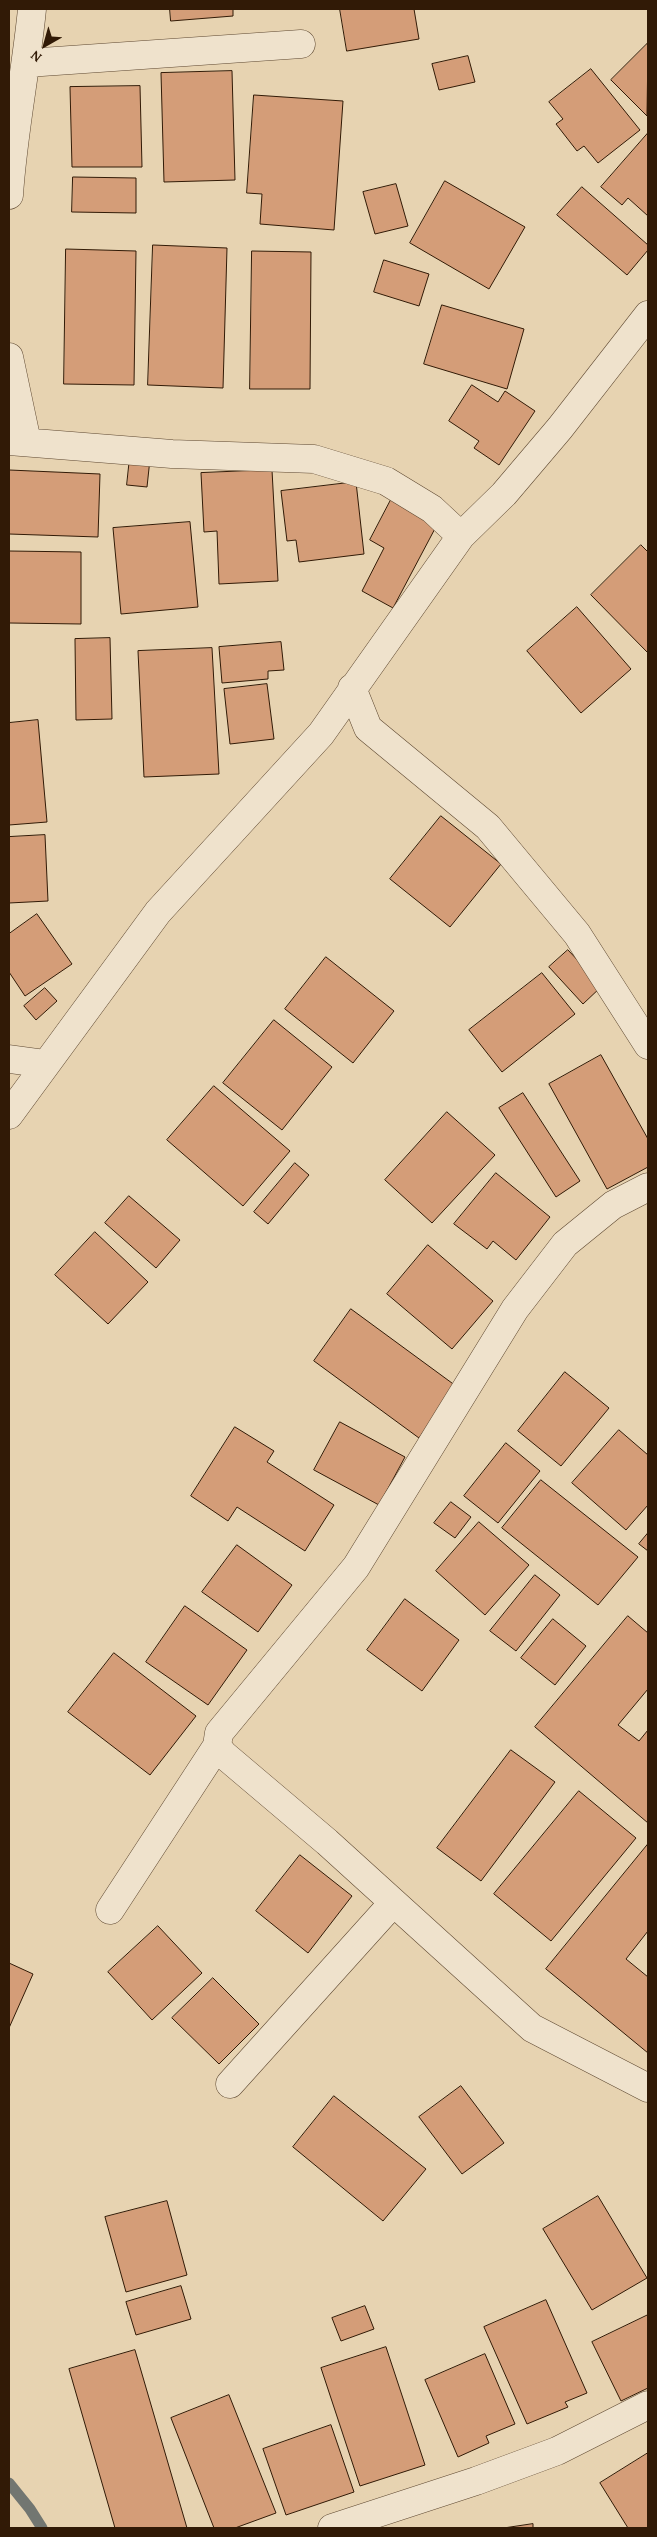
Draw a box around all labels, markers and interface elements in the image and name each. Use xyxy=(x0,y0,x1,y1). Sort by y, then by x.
north arrow xyxy=(20,20,70,70)
text: N xyxy=(26,46,46,68)

